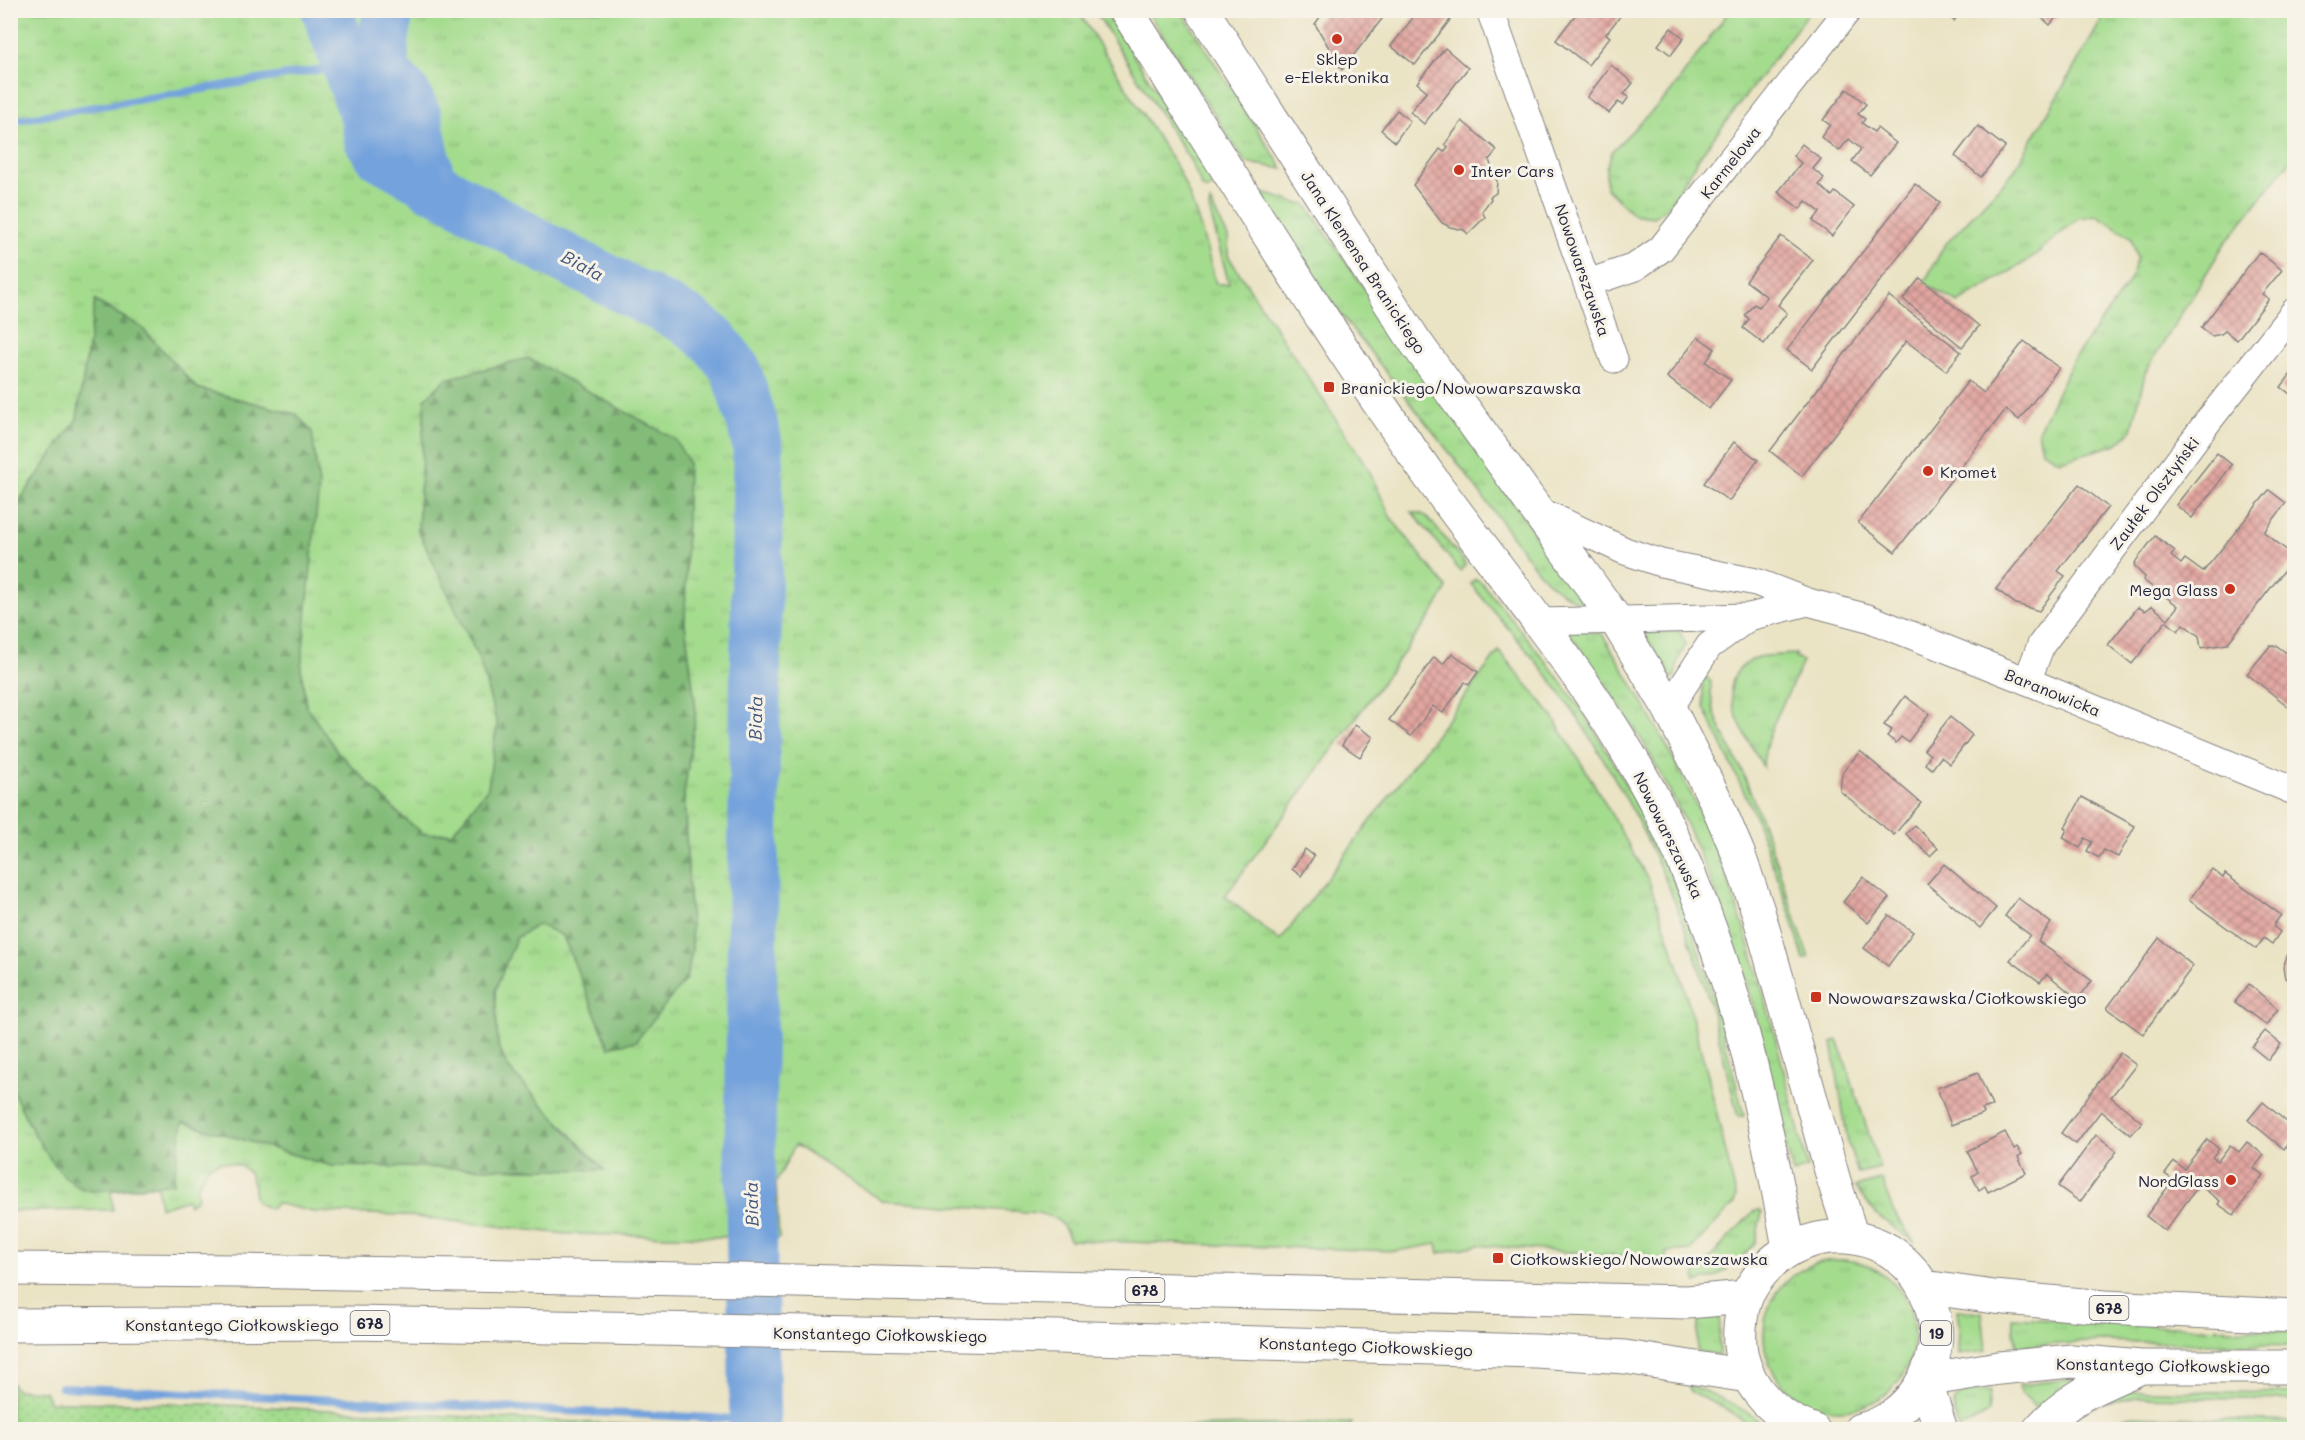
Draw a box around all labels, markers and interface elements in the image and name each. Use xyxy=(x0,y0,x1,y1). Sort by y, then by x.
marker: Sklep e-Elektronika xyxy=(1330,32,1344,46)
place label: Sklep e-Elektronika xyxy=(1284,48,1390,87)
street label: Karmelowa xyxy=(1695,122,1765,202)
place label: Inter Cars xyxy=(1471,160,1554,181)
marker: Inter Cars xyxy=(1452,163,1466,177)
street label: Jana Klemensa Branickiego xyxy=(1297,167,1431,357)
street label: Nowowarszawska xyxy=(1550,201,1616,339)
water label: Biała xyxy=(558,244,608,286)
place label: Branickiego/Nowowarszawska xyxy=(1341,377,1582,398)
marker: Branickiego/Nowowarszawska xyxy=(1322,380,1336,394)
street label: Zaułek Olsztyński xyxy=(2104,432,2204,554)
place label: Kromet xyxy=(1940,461,1997,482)
marker: Kromet xyxy=(1921,464,1935,478)
place label: Mega Glass xyxy=(2130,579,2218,600)
marker: Mega Glass xyxy=(2223,582,2237,596)
street label: Baranowicka xyxy=(2002,663,2104,721)
water label: Biała xyxy=(743,695,767,741)
street label: Nowowarszawska xyxy=(1629,768,1709,902)
place label: Nowowarszawska/Ciołkowskiego xyxy=(1828,987,2086,1008)
marker: Nowowarszawska/Ciołkowskiego xyxy=(1809,990,1823,1004)
place label: NordGlass xyxy=(2138,1170,2219,1191)
marker: NordGlass xyxy=(2224,1173,2238,1187)
water label: Biała xyxy=(739,1181,763,1227)
place label: Ciołkowskiego/Nowowarszawska xyxy=(1510,1248,1768,1269)
marker: Ciołkowskiego/Nowowarszawska xyxy=(1491,1251,1505,1265)
road number: 678 xyxy=(1126,1278,1164,1302)
road number: 678 xyxy=(2090,1296,2128,1320)
road number: 678 xyxy=(350,1311,389,1335)
street label: Konstantego Ciołkowskiego xyxy=(125,1314,339,1335)
road number: 19 xyxy=(1921,1321,1951,1345)
street label: Konstantego Ciołkowskiego xyxy=(773,1322,987,1346)
street label: Konstantego Ciołkowskiego xyxy=(1259,1332,1473,1360)
street label: Konstantego Ciołkowskiego xyxy=(2056,1353,2270,1377)

